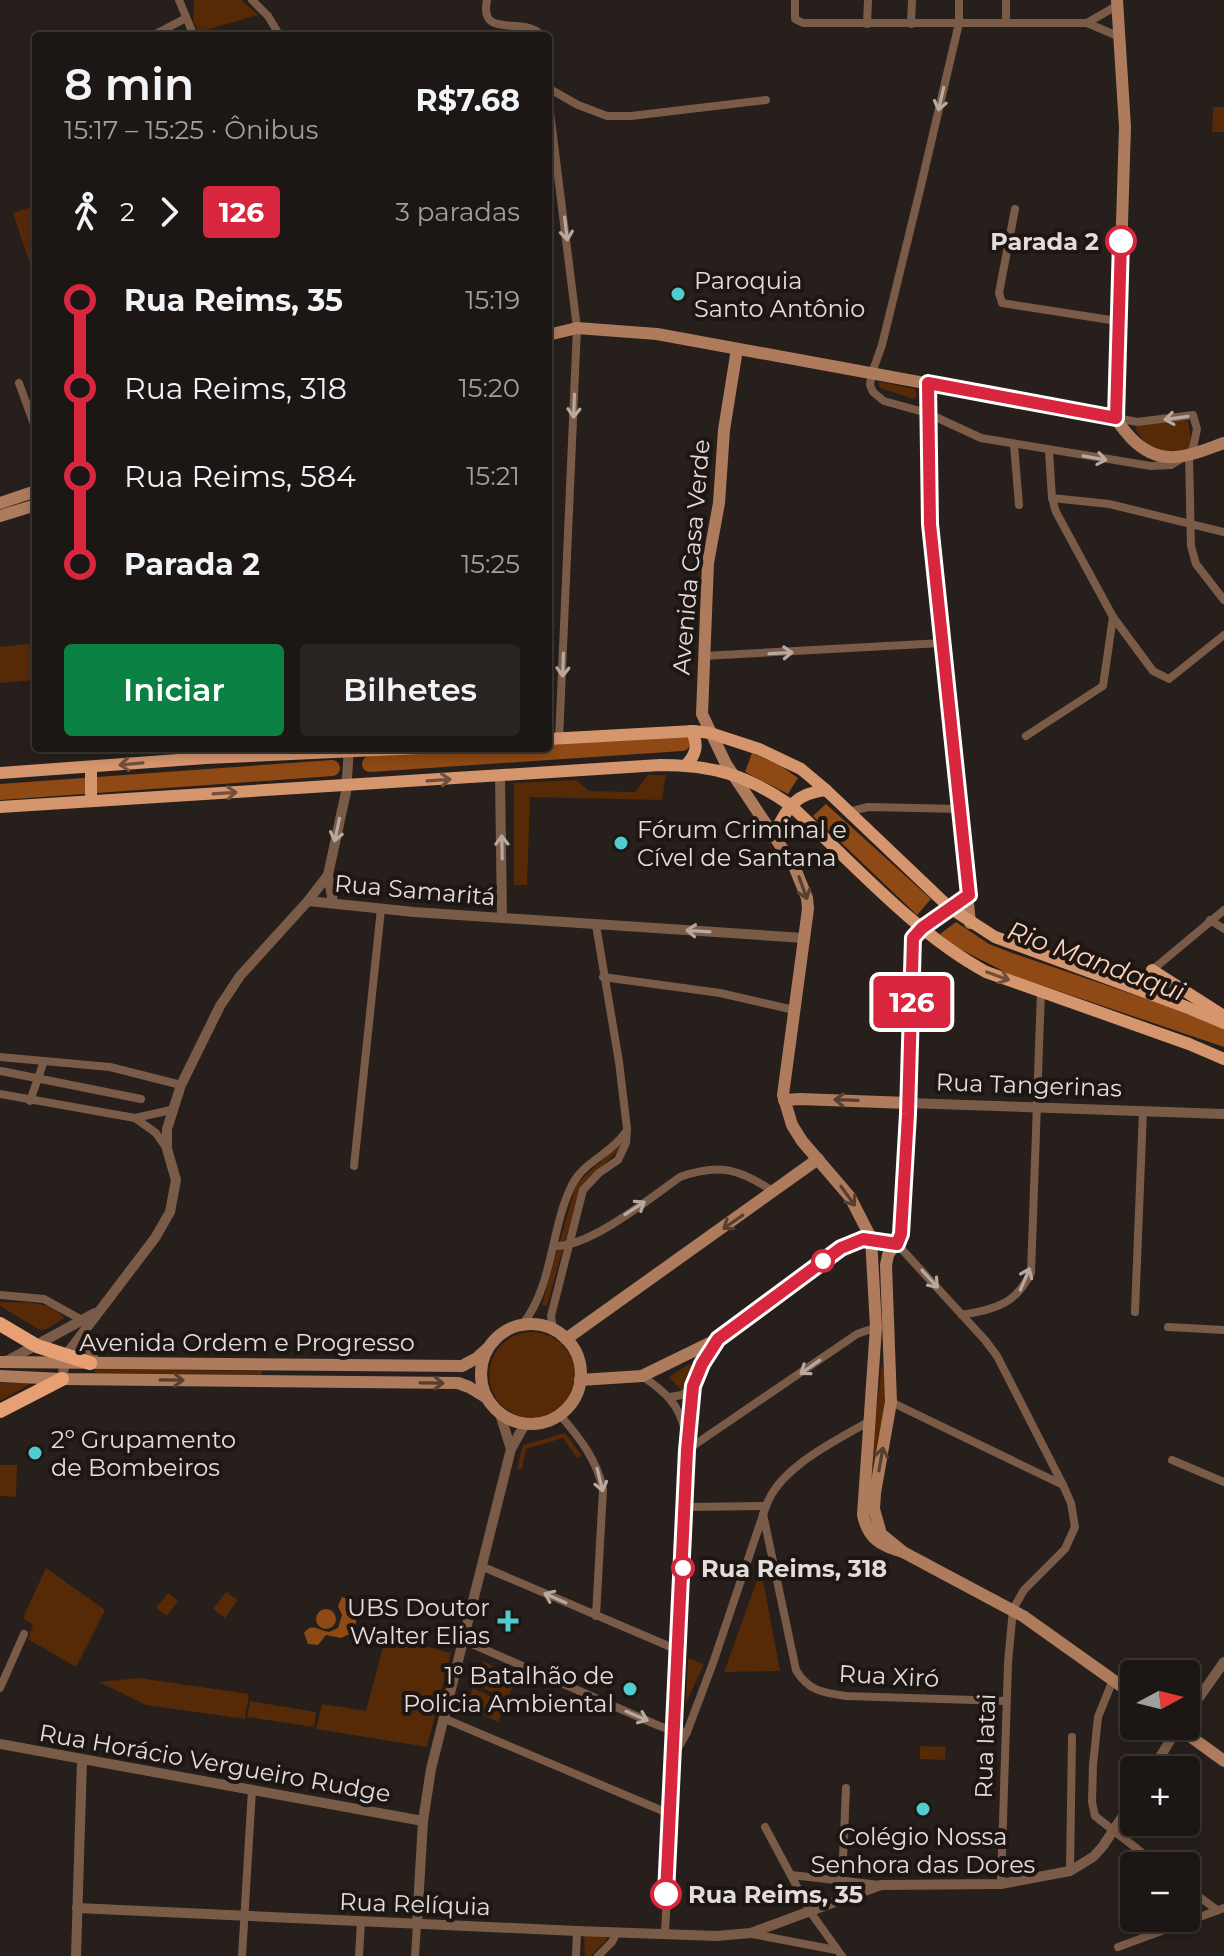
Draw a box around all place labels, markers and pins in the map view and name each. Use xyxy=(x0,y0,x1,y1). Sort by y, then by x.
marker: Parada 2 xyxy=(1106,226,1136,256)
place label: Parada 2 xyxy=(990,227,1099,256)
place label: Paroquia Santo Antônio xyxy=(694,266,865,323)
marker: Paroquia Santo Antônio xyxy=(669,285,687,303)
place label: Fórum Criminal e Cível de Santana xyxy=(637,815,847,872)
marker: Fórum Criminal e Cível de Santana xyxy=(612,834,630,852)
unlabelled marker xyxy=(812,1250,834,1272)
place label: 2º Grupamento de Bombeiros xyxy=(51,1425,236,1482)
marker: 2º Grupamento de Bombeiros xyxy=(26,1444,44,1462)
place label: Rua Reims, 318 xyxy=(701,1554,887,1583)
marker: Rua Reims, 318 xyxy=(672,1557,694,1579)
place label: UBS Doutor Walter Elias xyxy=(347,1593,490,1650)
marker: UBS Doutor Walter Elias xyxy=(497,1610,519,1632)
place label: 1º Batalhão de Policia Ambiental xyxy=(403,1661,614,1718)
marker: 1º Batalhão de Policia Ambiental xyxy=(621,1680,639,1698)
marker: Colégio Nossa Senhora das Dores xyxy=(914,1800,932,1818)
place label: Colégio Nossa Senhora das Dores xyxy=(811,1822,1035,1879)
marker: Rua Reims, 35 xyxy=(651,1879,681,1909)
place label: Rua Reims, 35 xyxy=(688,1880,863,1909)

